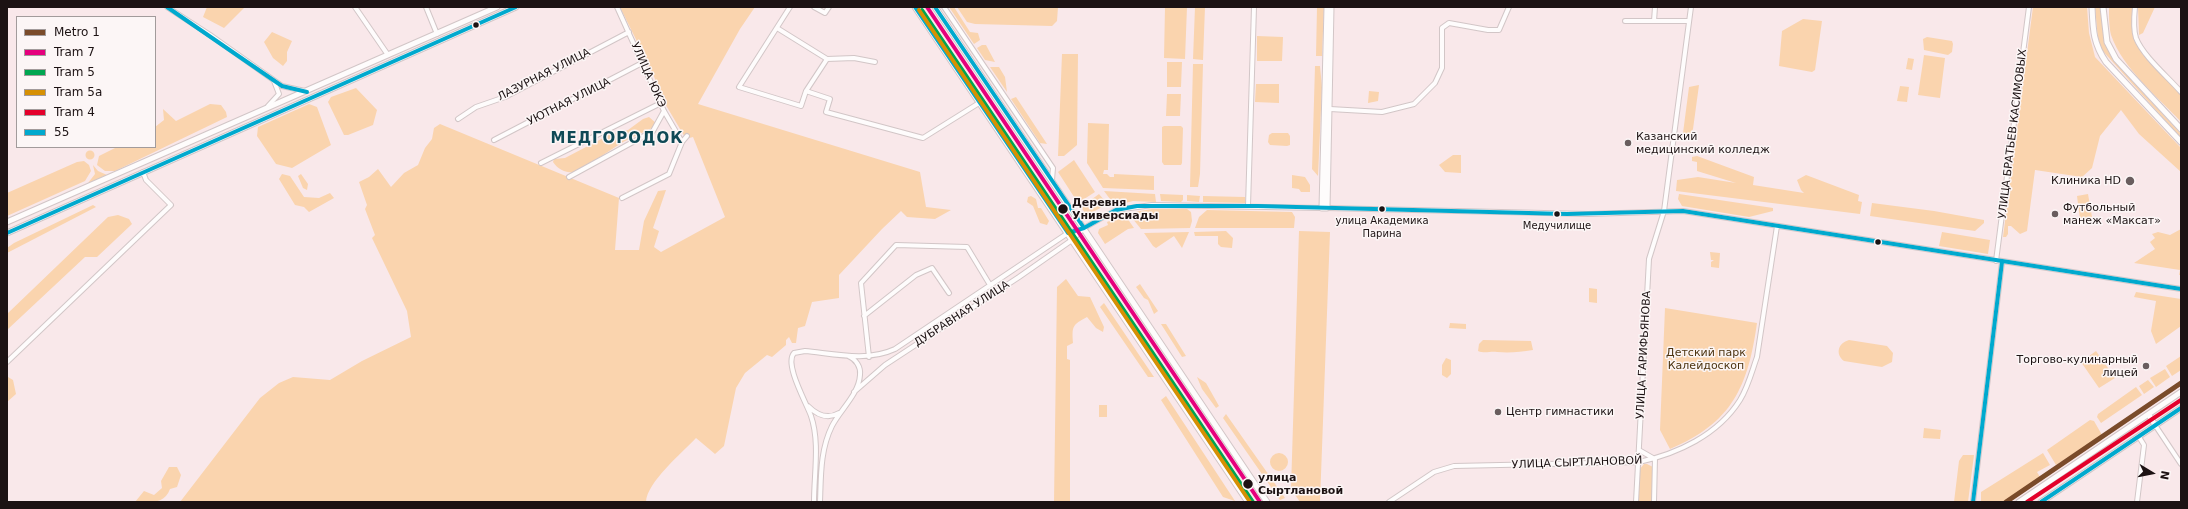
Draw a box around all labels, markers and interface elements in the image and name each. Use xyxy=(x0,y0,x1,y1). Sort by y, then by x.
legend xyxy=(16,16,156,148)
unlabelled marker xyxy=(471,20,481,30)
text: Metro 1 xyxy=(54,25,100,39)
street label: УЛИЦА ЮКЭ xyxy=(628,40,668,110)
text: Tram 7 xyxy=(54,45,95,59)
street label: ЛАЗУРНАЯ УЛИЦА xyxy=(495,46,593,104)
street label: УЛИЦА БРАТЬЕВ КАСИМОВЫХ xyxy=(1996,48,2030,220)
text: Tram 5 xyxy=(54,65,95,79)
street label: УЮТНАЯ УЛИЦА xyxy=(525,75,613,129)
text: Tram 5а xyxy=(54,85,102,99)
text: Tram 4 xyxy=(54,105,95,119)
text: 55 xyxy=(54,125,69,139)
district label: МЕДГОРОДОК xyxy=(551,130,683,148)
place label: Казанский медицинский колледж xyxy=(1636,130,1770,156)
marker: Казанский медицинский колледж xyxy=(1623,138,1633,148)
place label: Клиника HD xyxy=(2051,174,2121,188)
marker: Клиника HD xyxy=(2124,175,2136,187)
place label: Деревня Универсиады xyxy=(1072,196,1159,222)
place label: Футбольный манеж «Максат» xyxy=(2063,201,2161,227)
marker: Деревня Универсиады xyxy=(1056,202,1070,216)
marker: улица Академика Парина xyxy=(1377,204,1387,214)
marker: Медучилище xyxy=(1552,209,1562,219)
marker: Футбольный манеж «Максат» xyxy=(2050,209,2060,219)
place label: улица Академика Парина xyxy=(1335,215,1429,238)
place label: Медучилище xyxy=(1523,220,1591,232)
unlabelled marker xyxy=(1873,237,1883,247)
street label: ДУБРАВНАЯ УЛИЦА xyxy=(912,278,1012,350)
street label: УЛИЦА ГАРИФЬЯНОВА xyxy=(1634,290,1654,420)
park label: Детский парк Калейдоскоп xyxy=(1666,346,1746,372)
place label: Торгово-кулинарный лицей xyxy=(2017,353,2138,379)
marker: Торгово-кулинарный лицей xyxy=(2141,361,2151,371)
place label: Центр гимнастики xyxy=(1506,405,1614,419)
marker: Центр гимнастики xyxy=(1493,407,1503,417)
north arrow xyxy=(2132,453,2172,493)
street label: УЛИЦА СЫРТЛАНОВОЙ xyxy=(1511,454,1643,472)
text: N xyxy=(2157,470,2172,481)
place label: улица Сыртлановой xyxy=(1258,471,1343,497)
marker: улица Сыртлановой xyxy=(1241,477,1255,491)

